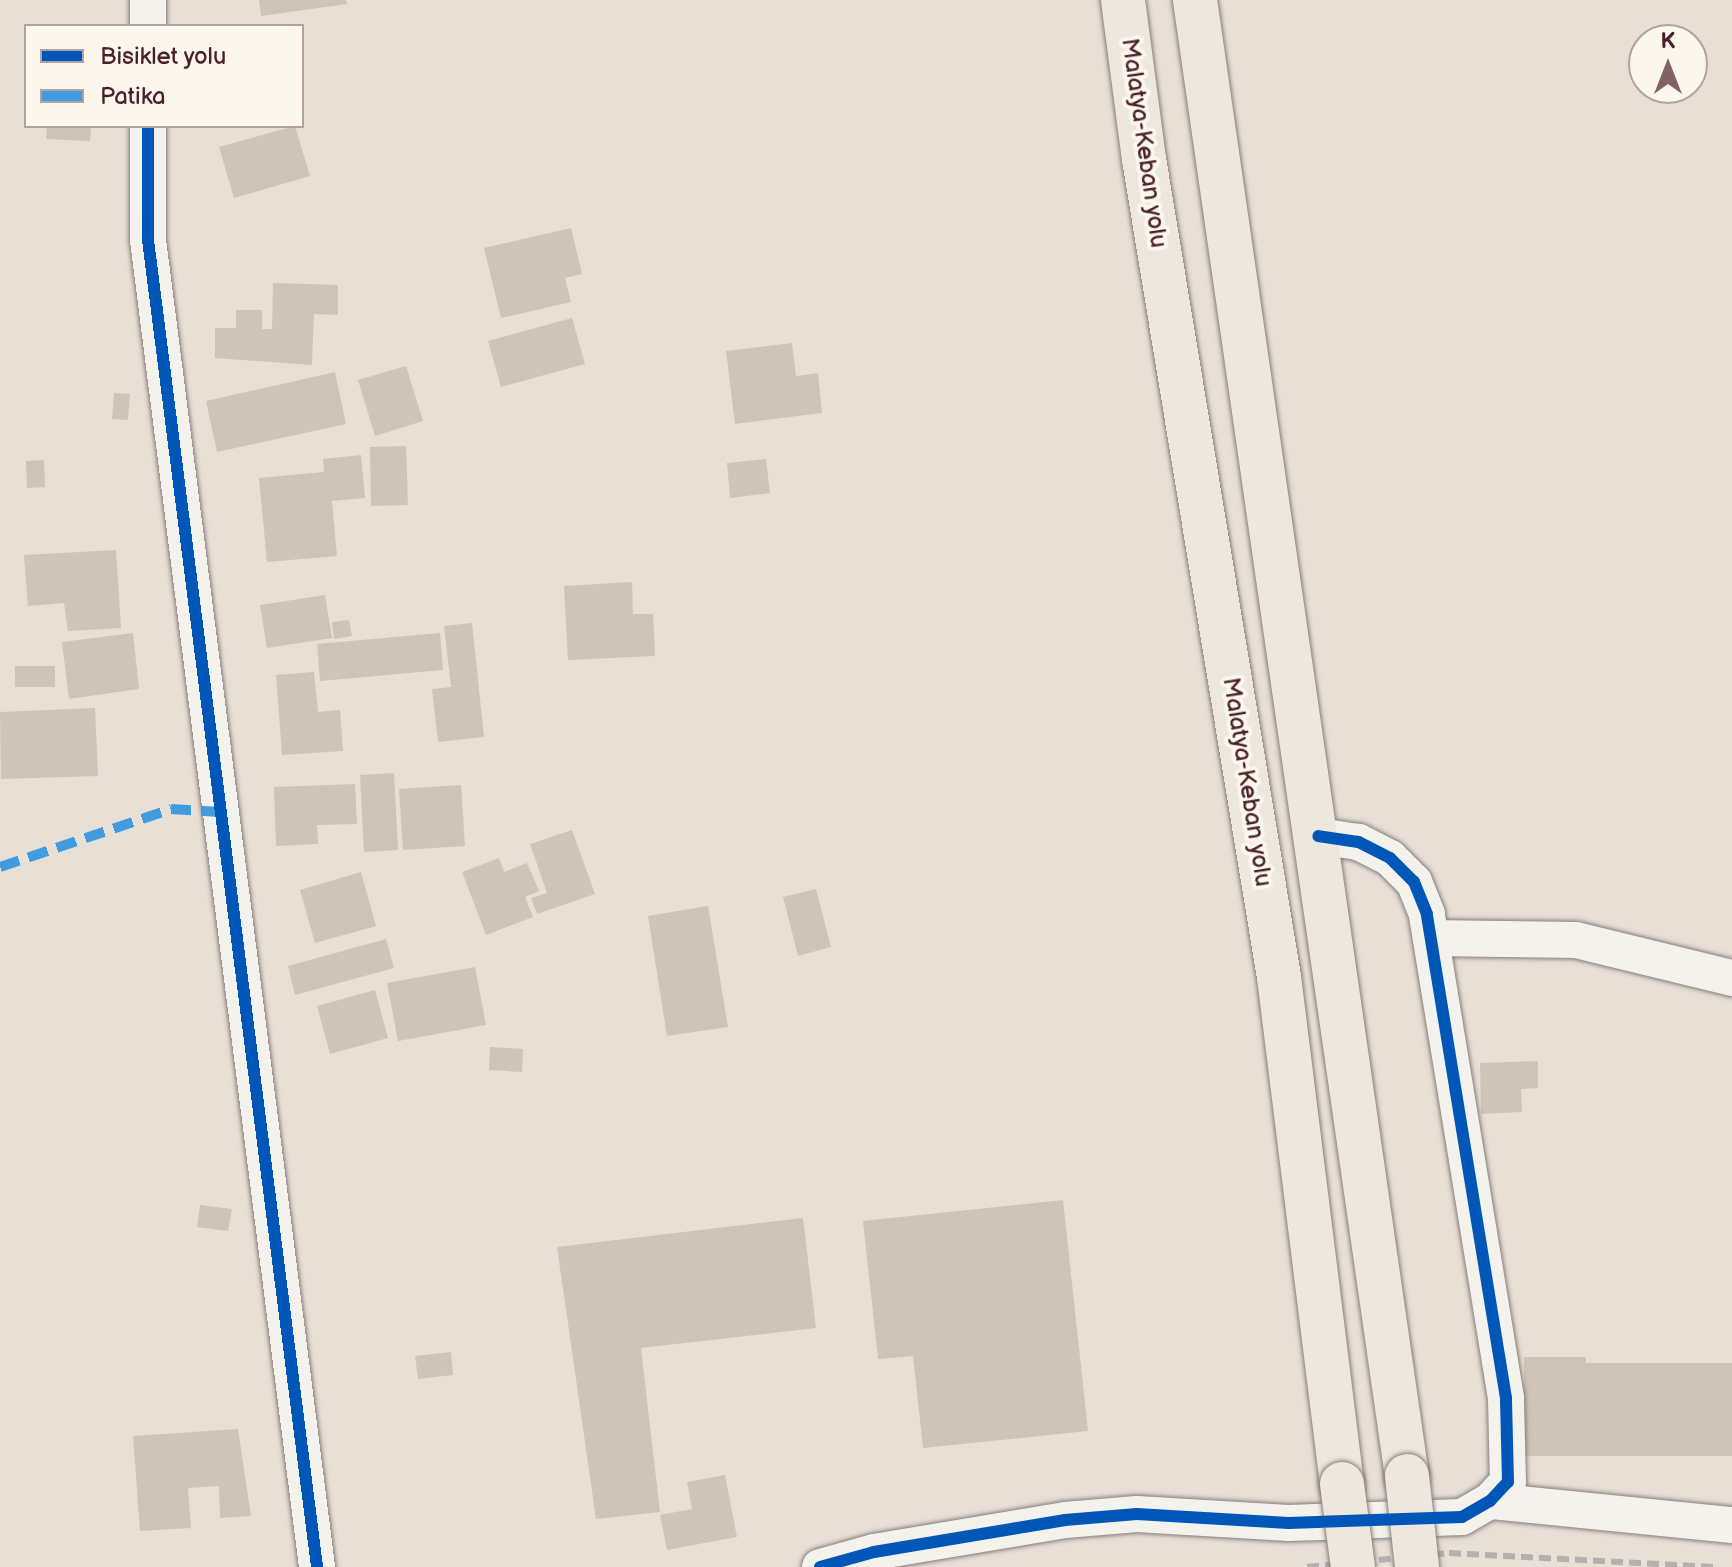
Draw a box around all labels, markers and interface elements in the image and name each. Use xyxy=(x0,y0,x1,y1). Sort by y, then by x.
legend xyxy=(24,24,304,128)
north arrow xyxy=(1628,24,1708,104)
text: K xyxy=(1661,28,1675,55)
street label: Malatya-Keban yolu xyxy=(1115,36,1173,250)
text: Bisiklet yolu xyxy=(100,42,226,71)
text: Patika xyxy=(100,82,166,111)
street label: Malatya-Keban yolu xyxy=(1216,675,1278,889)

